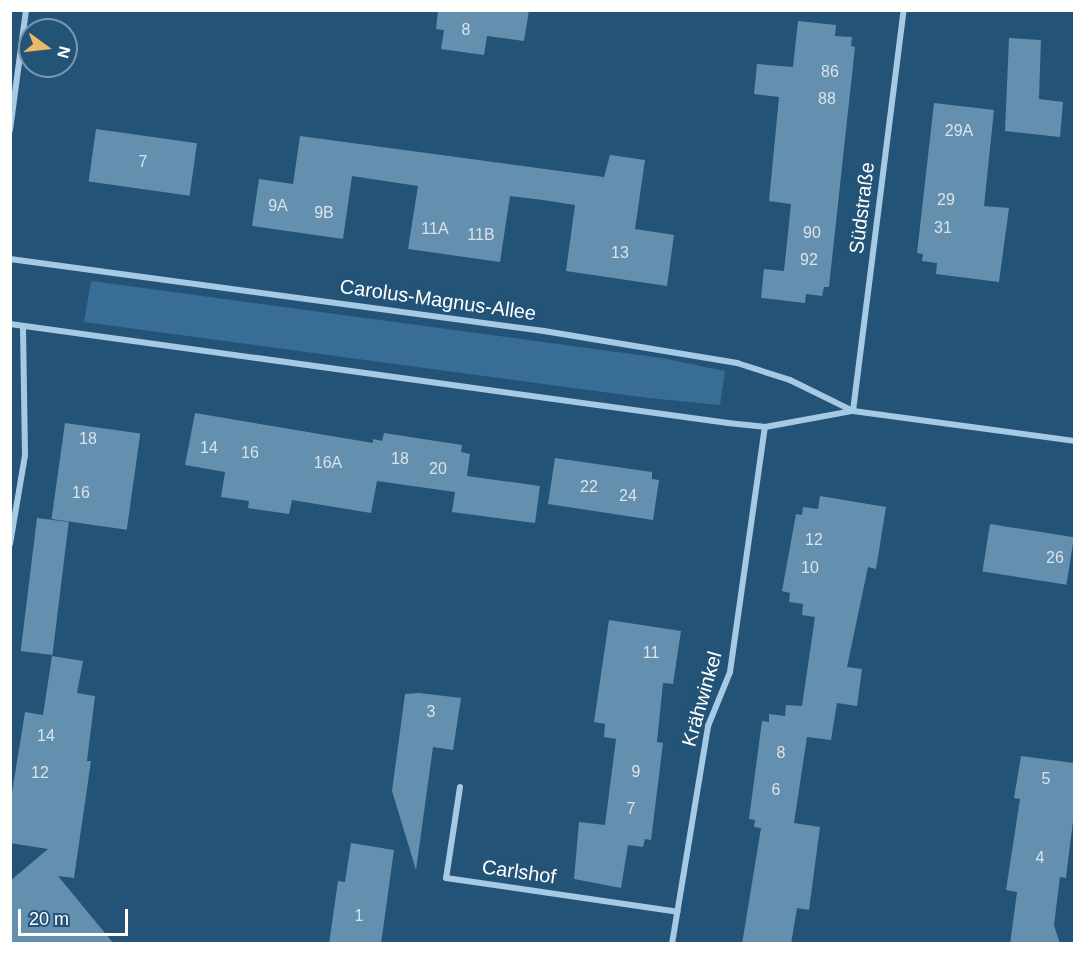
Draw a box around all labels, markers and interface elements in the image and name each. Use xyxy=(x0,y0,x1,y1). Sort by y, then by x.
north arrow xyxy=(18,18,78,78)
house number: 8 xyxy=(462,20,470,40)
text: N xyxy=(54,44,74,60)
house number: 86 xyxy=(821,62,839,82)
house number: 88 xyxy=(818,89,836,109)
house number: 29A xyxy=(945,121,973,141)
house number: 7 xyxy=(139,152,147,172)
street label: Südstraße xyxy=(844,161,880,255)
house number: 29 xyxy=(937,190,955,210)
house number: 9A xyxy=(268,196,288,216)
house number: 9B xyxy=(314,203,334,223)
house number: 31 xyxy=(934,218,952,238)
house number: 11A xyxy=(421,219,449,239)
house number: 90 xyxy=(803,223,821,243)
house number: 11B xyxy=(467,225,495,245)
house number: 13 xyxy=(611,243,629,263)
house number: 92 xyxy=(800,250,818,270)
street label: Carolus-Magnus-Allee xyxy=(338,274,538,326)
house number: 18 xyxy=(79,429,97,449)
house number: 14 xyxy=(200,438,218,458)
house number: 16 xyxy=(241,443,259,463)
house number: 18 xyxy=(391,449,409,469)
house number: 16A xyxy=(314,453,342,473)
house number: 20 xyxy=(429,459,447,479)
house number: 22 xyxy=(580,477,598,497)
house number: 16 xyxy=(72,483,90,503)
house number: 24 xyxy=(619,486,637,506)
house number: 12 xyxy=(805,530,823,550)
house number: 26 xyxy=(1046,548,1064,568)
house number: 10 xyxy=(801,558,819,578)
house number: 11 xyxy=(643,643,659,663)
street label: Krähwinkel xyxy=(677,649,727,749)
house number: 3 xyxy=(427,702,435,722)
house number: 14 xyxy=(37,726,55,746)
house number: 8 xyxy=(777,743,785,763)
house number: 9 xyxy=(632,762,640,782)
house number: 12 xyxy=(31,763,49,783)
house number: 5 xyxy=(1042,769,1050,789)
house number: 6 xyxy=(772,780,780,800)
house number: 7 xyxy=(627,799,635,819)
house number: 4 xyxy=(1036,848,1044,868)
street label: Carlshof xyxy=(480,855,558,889)
scale bar xyxy=(21,897,130,935)
house number: 1 xyxy=(355,906,363,926)
text: 20 m xyxy=(29,909,69,929)

